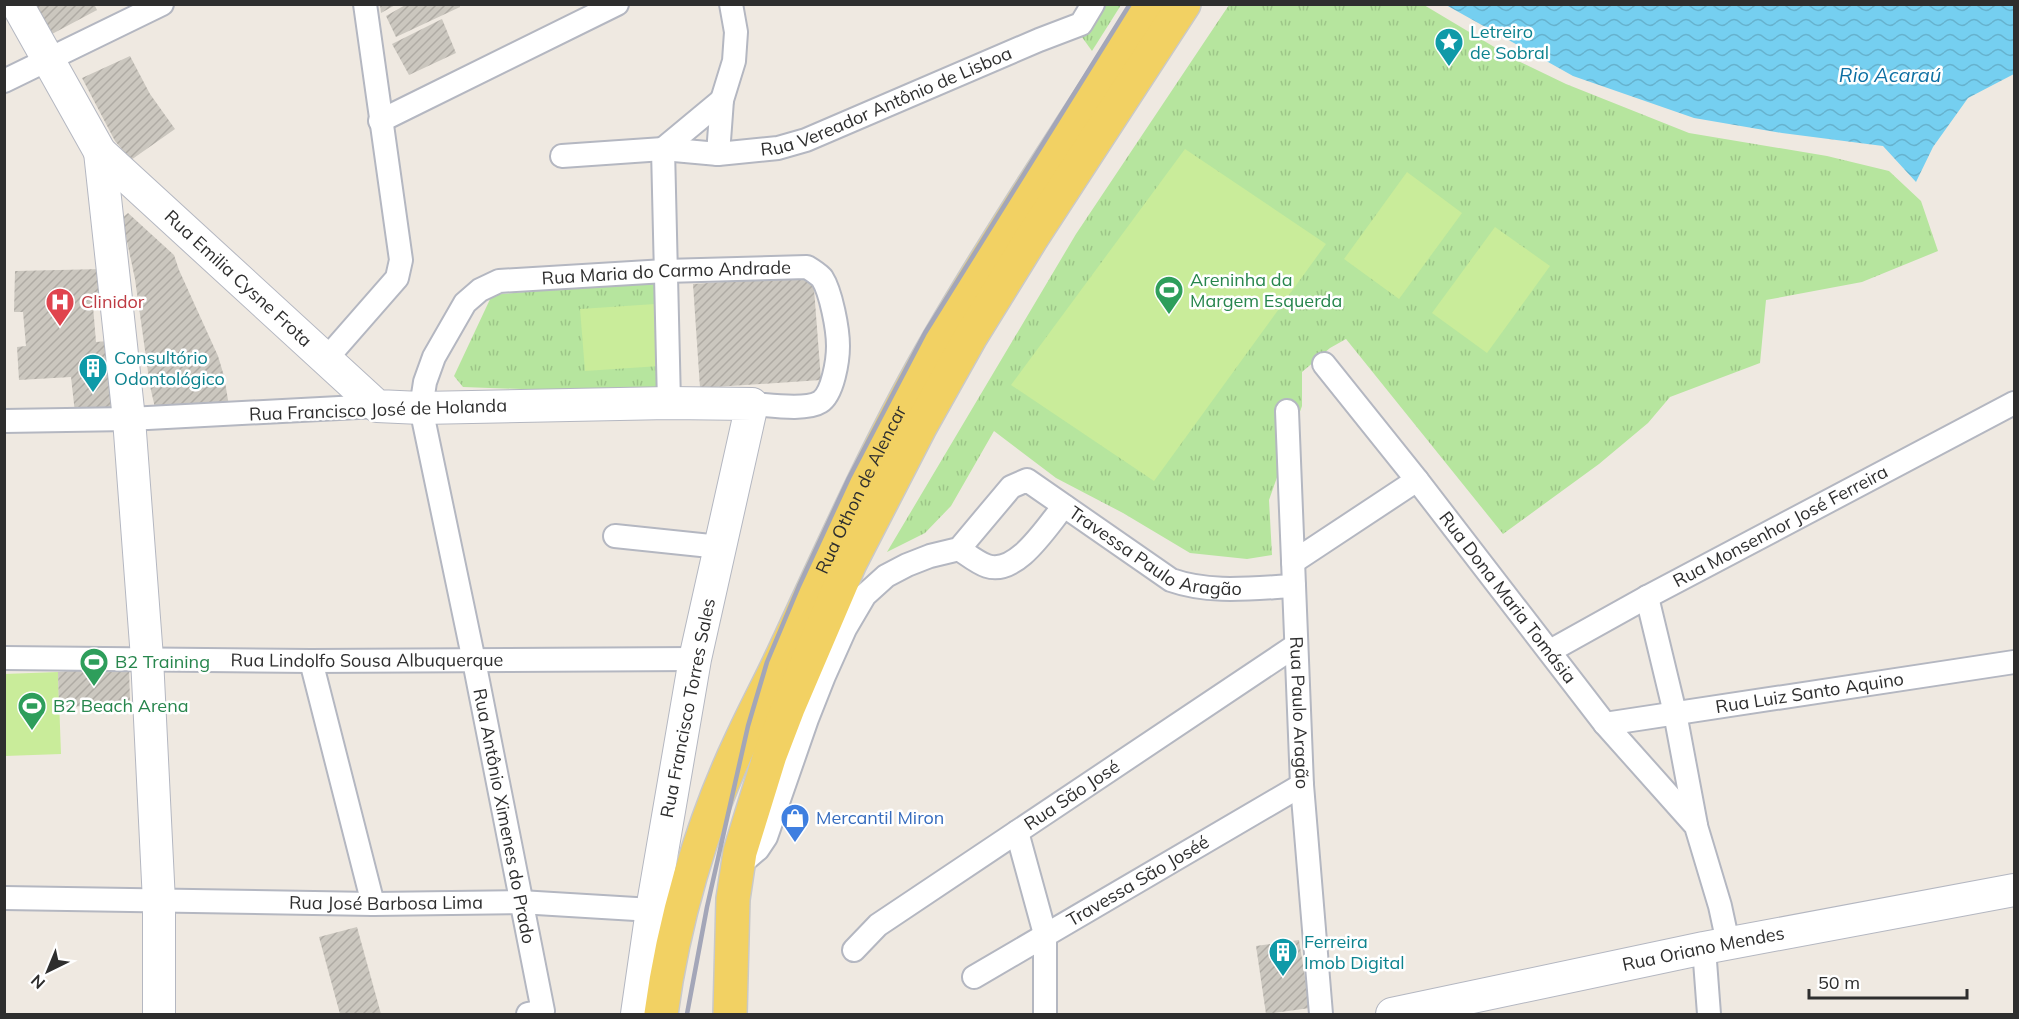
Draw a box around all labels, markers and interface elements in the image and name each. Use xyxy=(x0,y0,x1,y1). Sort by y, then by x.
place label: Letreiro de Sobral xyxy=(1470,20,1549,64)
place icon: Letreiro de Sobral xyxy=(1433,26,1465,68)
street label: Rua Vereador Antônio de Lisboa xyxy=(759,41,1015,161)
water label: Rio Acaraú xyxy=(1839,62,1941,87)
street label: Rua Emilia Cysne Frota xyxy=(160,205,317,352)
street label: Rua Maria do Carmo Andrade xyxy=(541,255,791,289)
place label: Areninha da Margem Esquerda xyxy=(1190,268,1342,312)
sports icon: Areninha da Margem Esquerda xyxy=(1153,274,1185,316)
hospital icon: Clinidor xyxy=(44,286,76,328)
place label: Clinidor xyxy=(81,290,145,313)
place label: Consultório Odontológico xyxy=(114,346,225,390)
building icon: Consultório Odontológico xyxy=(77,352,109,394)
street label: Rua Francisco José de Holanda xyxy=(249,394,507,425)
street label: Rua Othon de Alencar xyxy=(810,401,911,577)
street label: Rua Monsenhor José Ferreira xyxy=(1669,460,1892,592)
street label: Travessa Paulo Aragão xyxy=(1065,501,1242,600)
street label: Rua Dona Maria Tomásia xyxy=(1434,506,1582,688)
street label: Rua Francisco Torres Sales xyxy=(655,596,720,820)
street label: Rua Paulo Aragão xyxy=(1285,636,1314,789)
sports icon: B2 Training xyxy=(78,646,110,688)
street label: Rua Lindolfo Sousa Albuquerque xyxy=(230,648,503,672)
place label: B2 Training xyxy=(115,650,210,673)
street label: Rua Luiz Santo Aquino xyxy=(1714,667,1905,718)
street label: Rua Antônio Ximenes do Prado xyxy=(468,686,541,946)
sports icon: B2 Beach Arena xyxy=(16,690,48,732)
place label: B2 Beach Arena xyxy=(53,694,189,717)
street label: Rua São José xyxy=(1019,755,1124,835)
shop icon: Mercantil Miron xyxy=(779,802,811,844)
place label: Mercantil Miron xyxy=(816,806,944,829)
street label: Travessa São Joséé xyxy=(1062,830,1213,931)
street label: Rua José Barbosa Lima xyxy=(289,891,483,915)
street label: Rua Oriano Mendes xyxy=(1620,921,1786,976)
place label: Ferreira Imob Digital xyxy=(1304,930,1405,974)
building icon: Ferreira Imob Digital xyxy=(1267,936,1299,978)
north arrow xyxy=(18,941,78,1001)
scale bar xyxy=(1809,962,1966,1000)
text: N xyxy=(27,971,49,993)
text: 50 m xyxy=(1818,971,1860,994)

